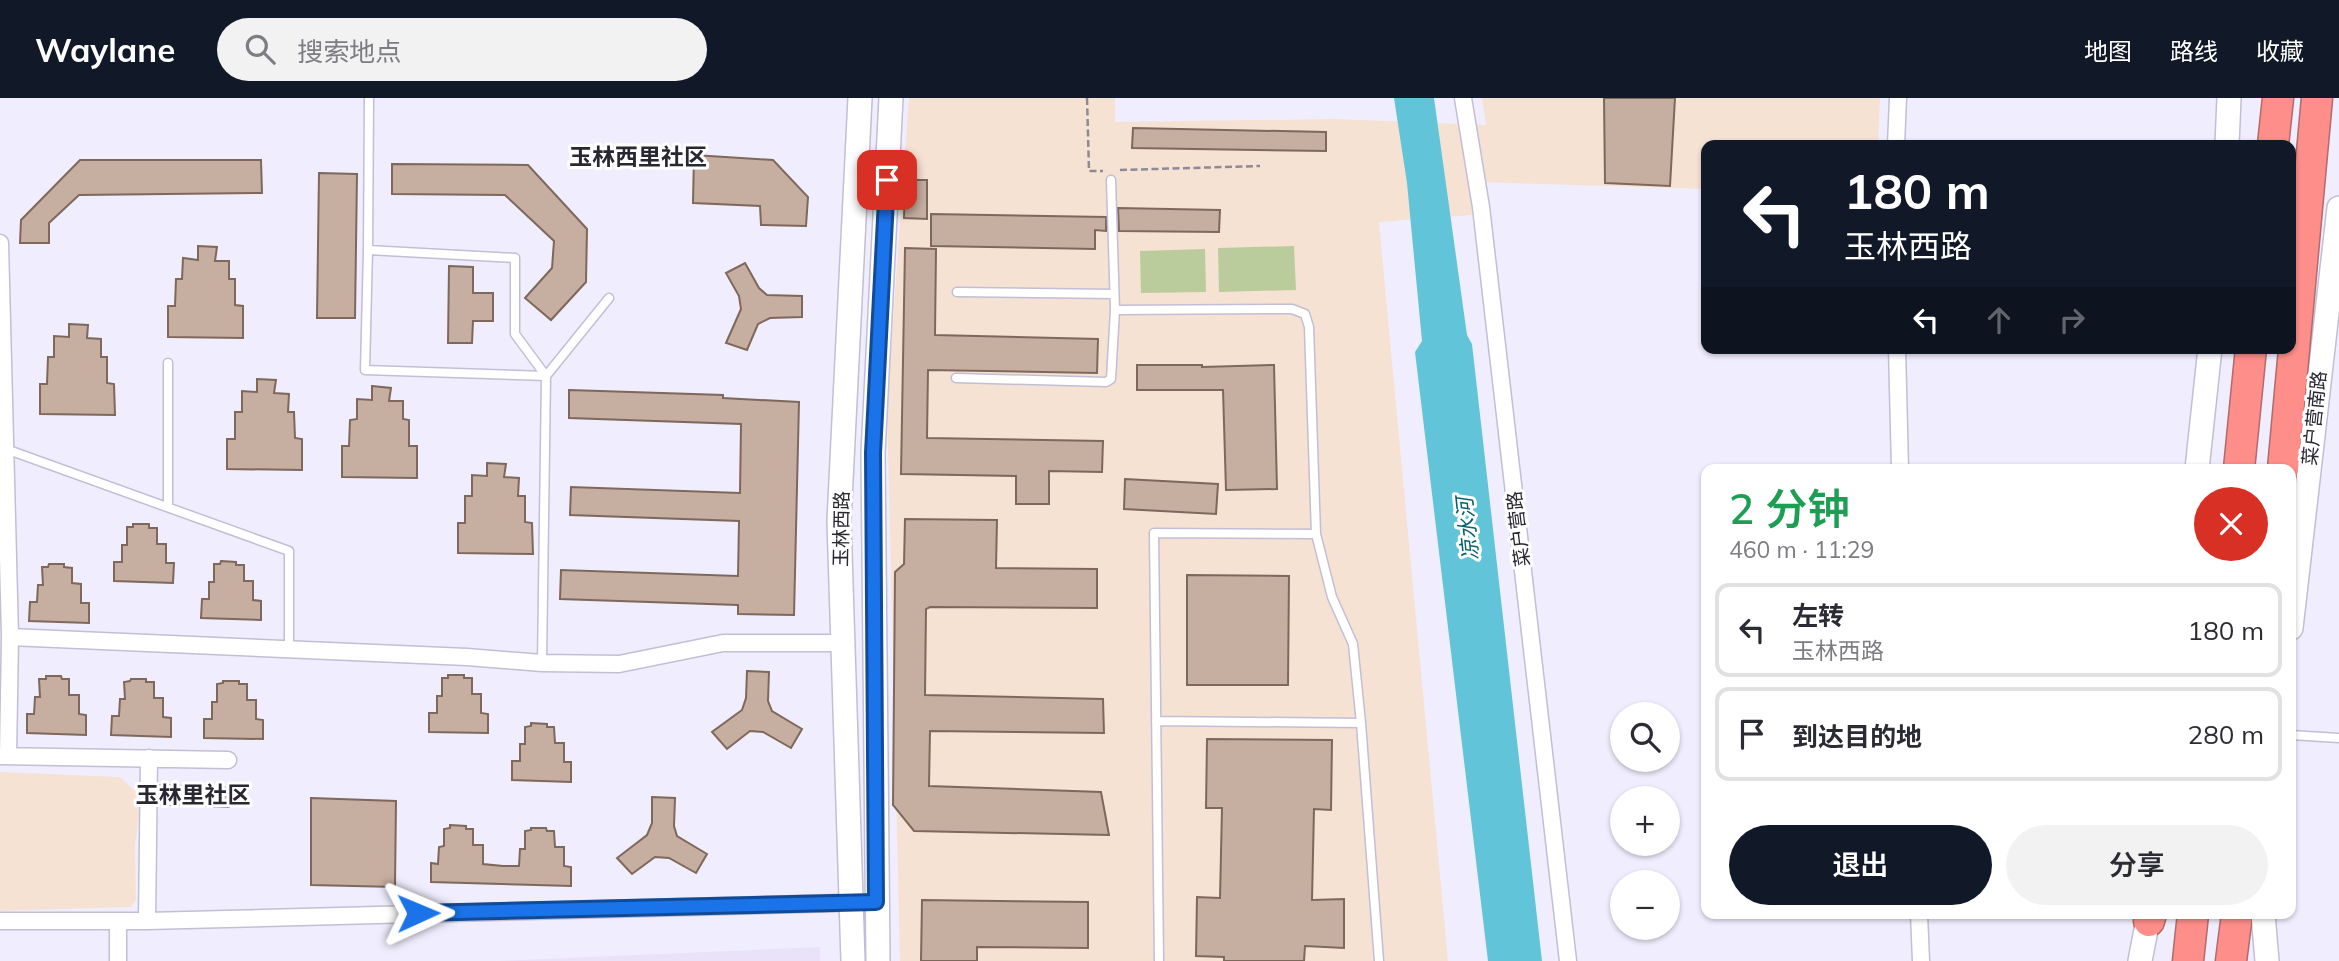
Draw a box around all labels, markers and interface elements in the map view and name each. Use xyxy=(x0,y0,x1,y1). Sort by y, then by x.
search box xyxy=(217,18,707,81)
text: Waylane xyxy=(35,29,175,70)
icon: search xyxy=(241,30,279,68)
text: 搜索地点 xyxy=(297,35,401,68)
text: 地图 xyxy=(2084,36,2132,66)
text: 路线 xyxy=(2170,36,2218,66)
text: 收藏 xyxy=(2256,36,2304,66)
district label: 玉林西里社区 xyxy=(569,142,707,171)
pin xyxy=(857,150,917,210)
text: 180 m xyxy=(1844,160,1990,221)
icon: arrive xyxy=(868,161,906,199)
icon: left xyxy=(1729,168,1820,259)
text: 玉林西路 xyxy=(1844,226,1972,266)
icon: left xyxy=(1907,301,1945,339)
icon: ahead xyxy=(1980,301,2018,339)
icon: right xyxy=(2053,301,2091,339)
street label: 菜户营南路 xyxy=(2297,369,2331,467)
text: 2 分钟 xyxy=(1729,482,1849,535)
button: close xyxy=(2194,487,2268,561)
street label: 菜户营路 xyxy=(1501,490,1535,568)
street label: 玉林西路 xyxy=(828,491,854,567)
water label: 凉水河 xyxy=(1450,492,1483,562)
text: 460 m · 11:29 xyxy=(1729,535,1874,564)
text: 左转 xyxy=(1792,599,1844,632)
icon: left xyxy=(1733,611,1771,649)
text: 180 m xyxy=(2188,614,2264,647)
text: 玉林西路 xyxy=(1792,636,1884,665)
map controls xyxy=(1610,702,1680,940)
button: search xyxy=(1610,702,1680,772)
icon: arrive xyxy=(1733,715,1771,753)
text: 280 m xyxy=(2188,718,2264,751)
text: 到达目的地 xyxy=(1792,720,1922,753)
district label: 玉林里社区 xyxy=(136,780,251,809)
button: + xyxy=(1610,786,1680,856)
button: 退出 xyxy=(1729,825,1992,905)
button: 分享 xyxy=(2006,825,2268,905)
button: − xyxy=(1610,870,1680,940)
position arrow xyxy=(381,876,455,950)

